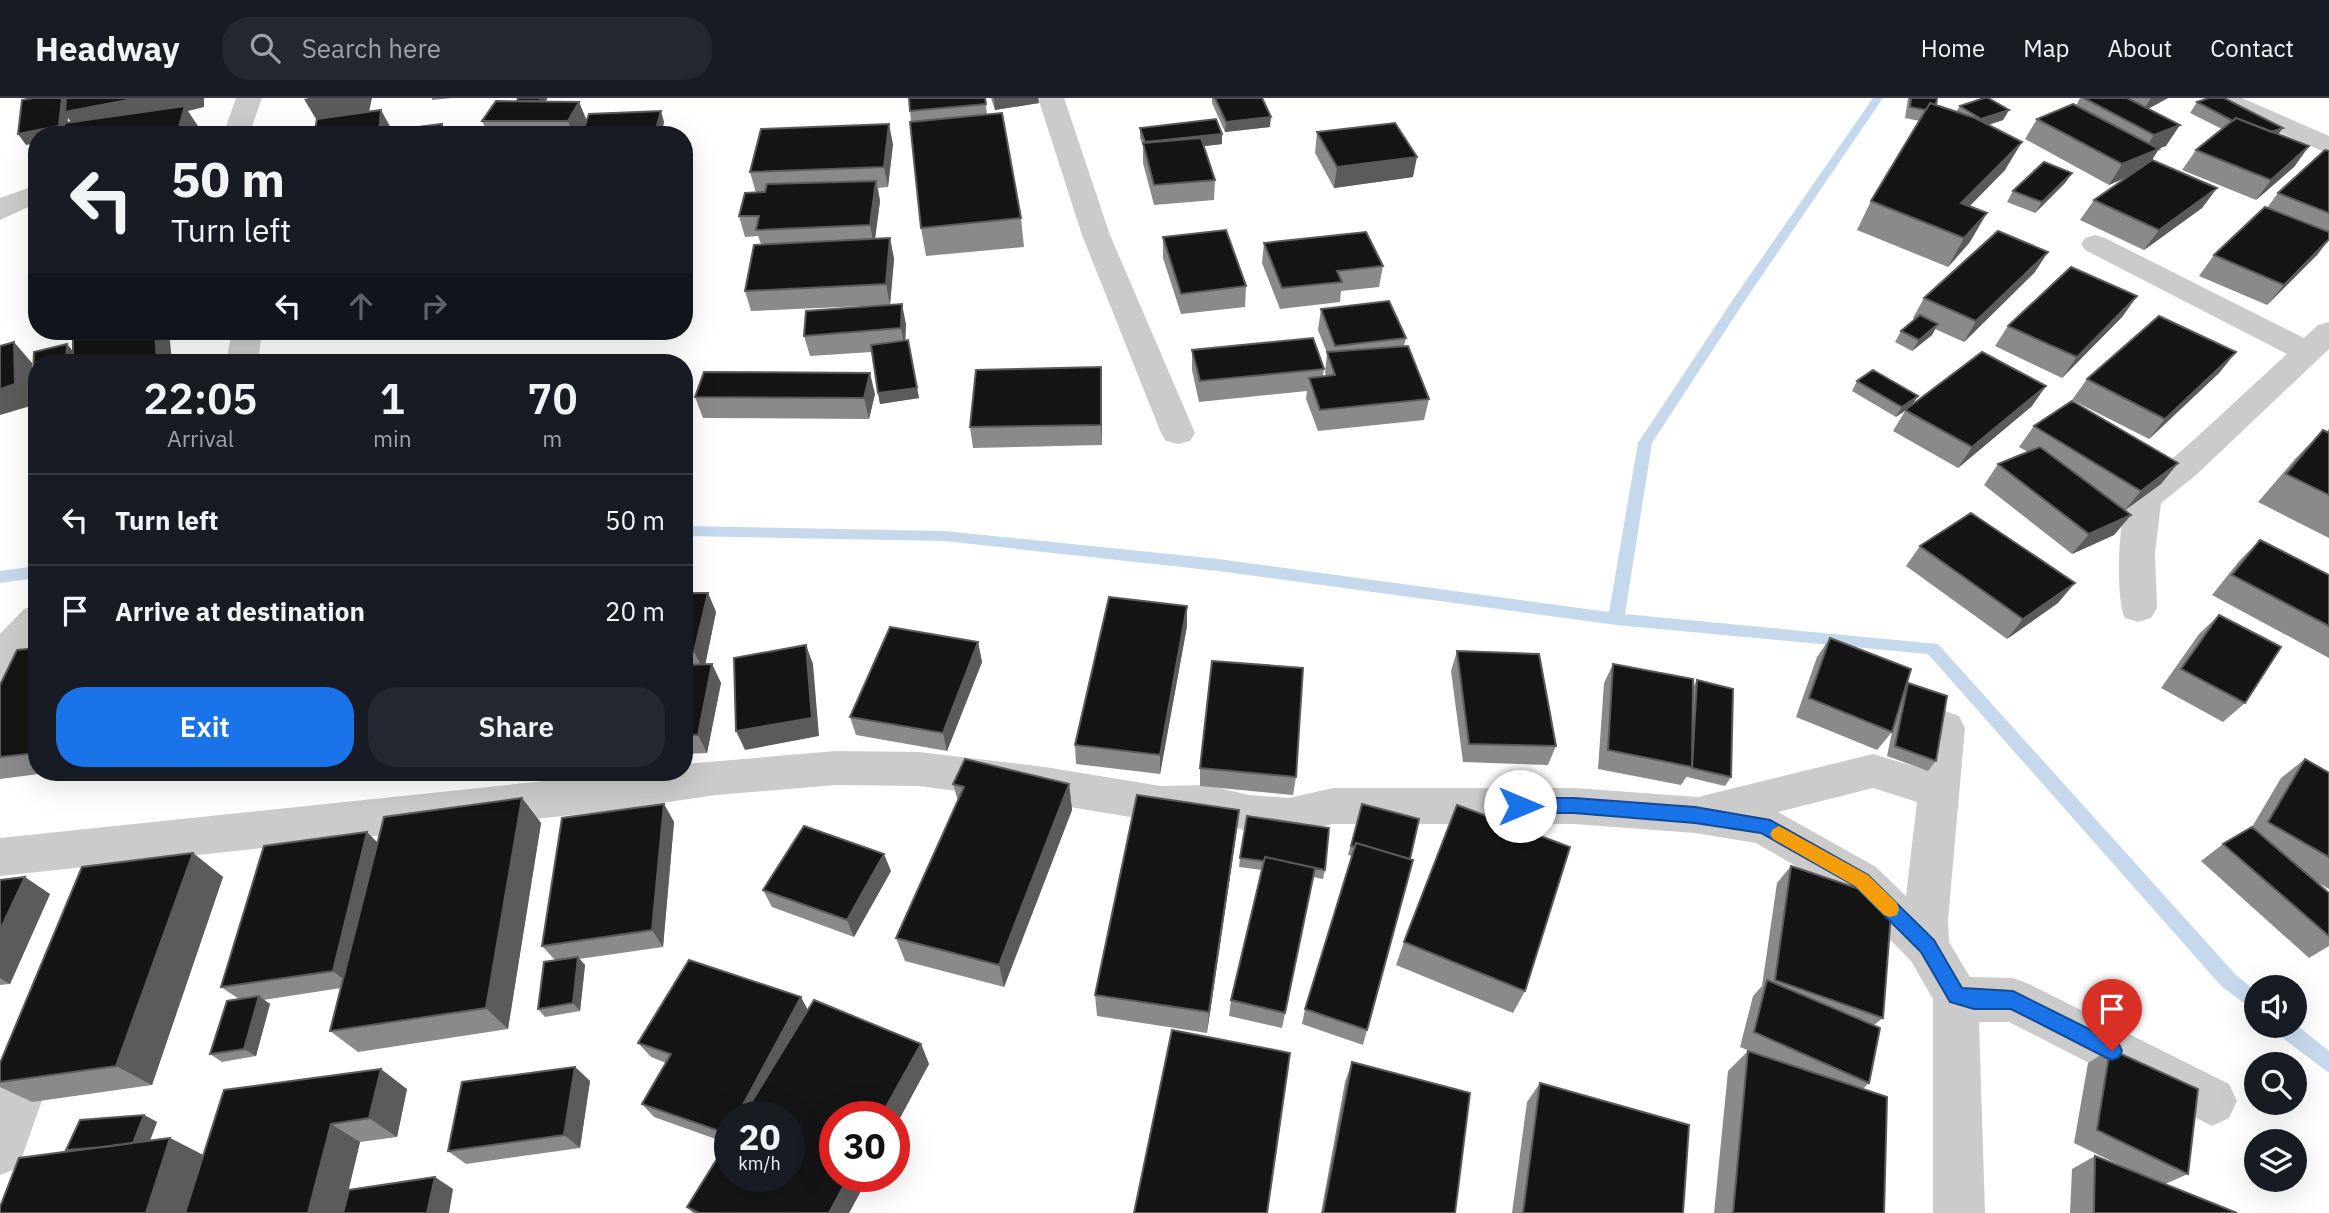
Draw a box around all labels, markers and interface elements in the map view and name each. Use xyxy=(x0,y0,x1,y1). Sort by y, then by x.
search box xyxy=(222,17,712,80)
text: Headway xyxy=(35,27,180,70)
icon: search xyxy=(246,29,284,67)
text: Search here xyxy=(302,31,441,65)
text: Home xyxy=(1921,32,1985,64)
text: Map xyxy=(2023,32,2069,64)
text: About xyxy=(2107,32,2172,64)
text: Contact xyxy=(2210,32,2294,64)
text: 50 m xyxy=(171,147,285,210)
icon: left xyxy=(56,154,147,245)
text: Turn left xyxy=(171,209,291,251)
icon: left xyxy=(269,287,307,325)
icon: ahead xyxy=(342,287,380,325)
icon: right xyxy=(415,287,453,325)
text: 22:05 xyxy=(143,371,258,426)
text: 1 xyxy=(380,371,405,426)
text: 70 xyxy=(527,371,578,426)
text: Arrival xyxy=(167,423,234,453)
text: min xyxy=(373,423,412,453)
text: m xyxy=(542,423,562,453)
icon: left xyxy=(56,501,94,539)
text: Turn left xyxy=(115,503,218,537)
text: 50 m xyxy=(605,503,665,537)
icon: arrive xyxy=(56,592,94,630)
text: Arrive at destination xyxy=(115,594,365,628)
text: 20 m xyxy=(605,594,665,628)
button: Exit xyxy=(56,687,354,767)
button: Share xyxy=(368,687,665,767)
position arrow xyxy=(1483,769,1557,843)
map controls xyxy=(2244,975,2307,1192)
button: sound xyxy=(2244,975,2307,1038)
pin xyxy=(2082,979,2142,1051)
icon: arrive xyxy=(2093,990,2131,1028)
button: search xyxy=(2244,1052,2307,1115)
speed limit sign: 30 xyxy=(819,1101,910,1192)
text: 20 xyxy=(738,1114,781,1160)
button: layers xyxy=(2244,1129,2307,1192)
text: km/h xyxy=(738,1152,781,1175)

